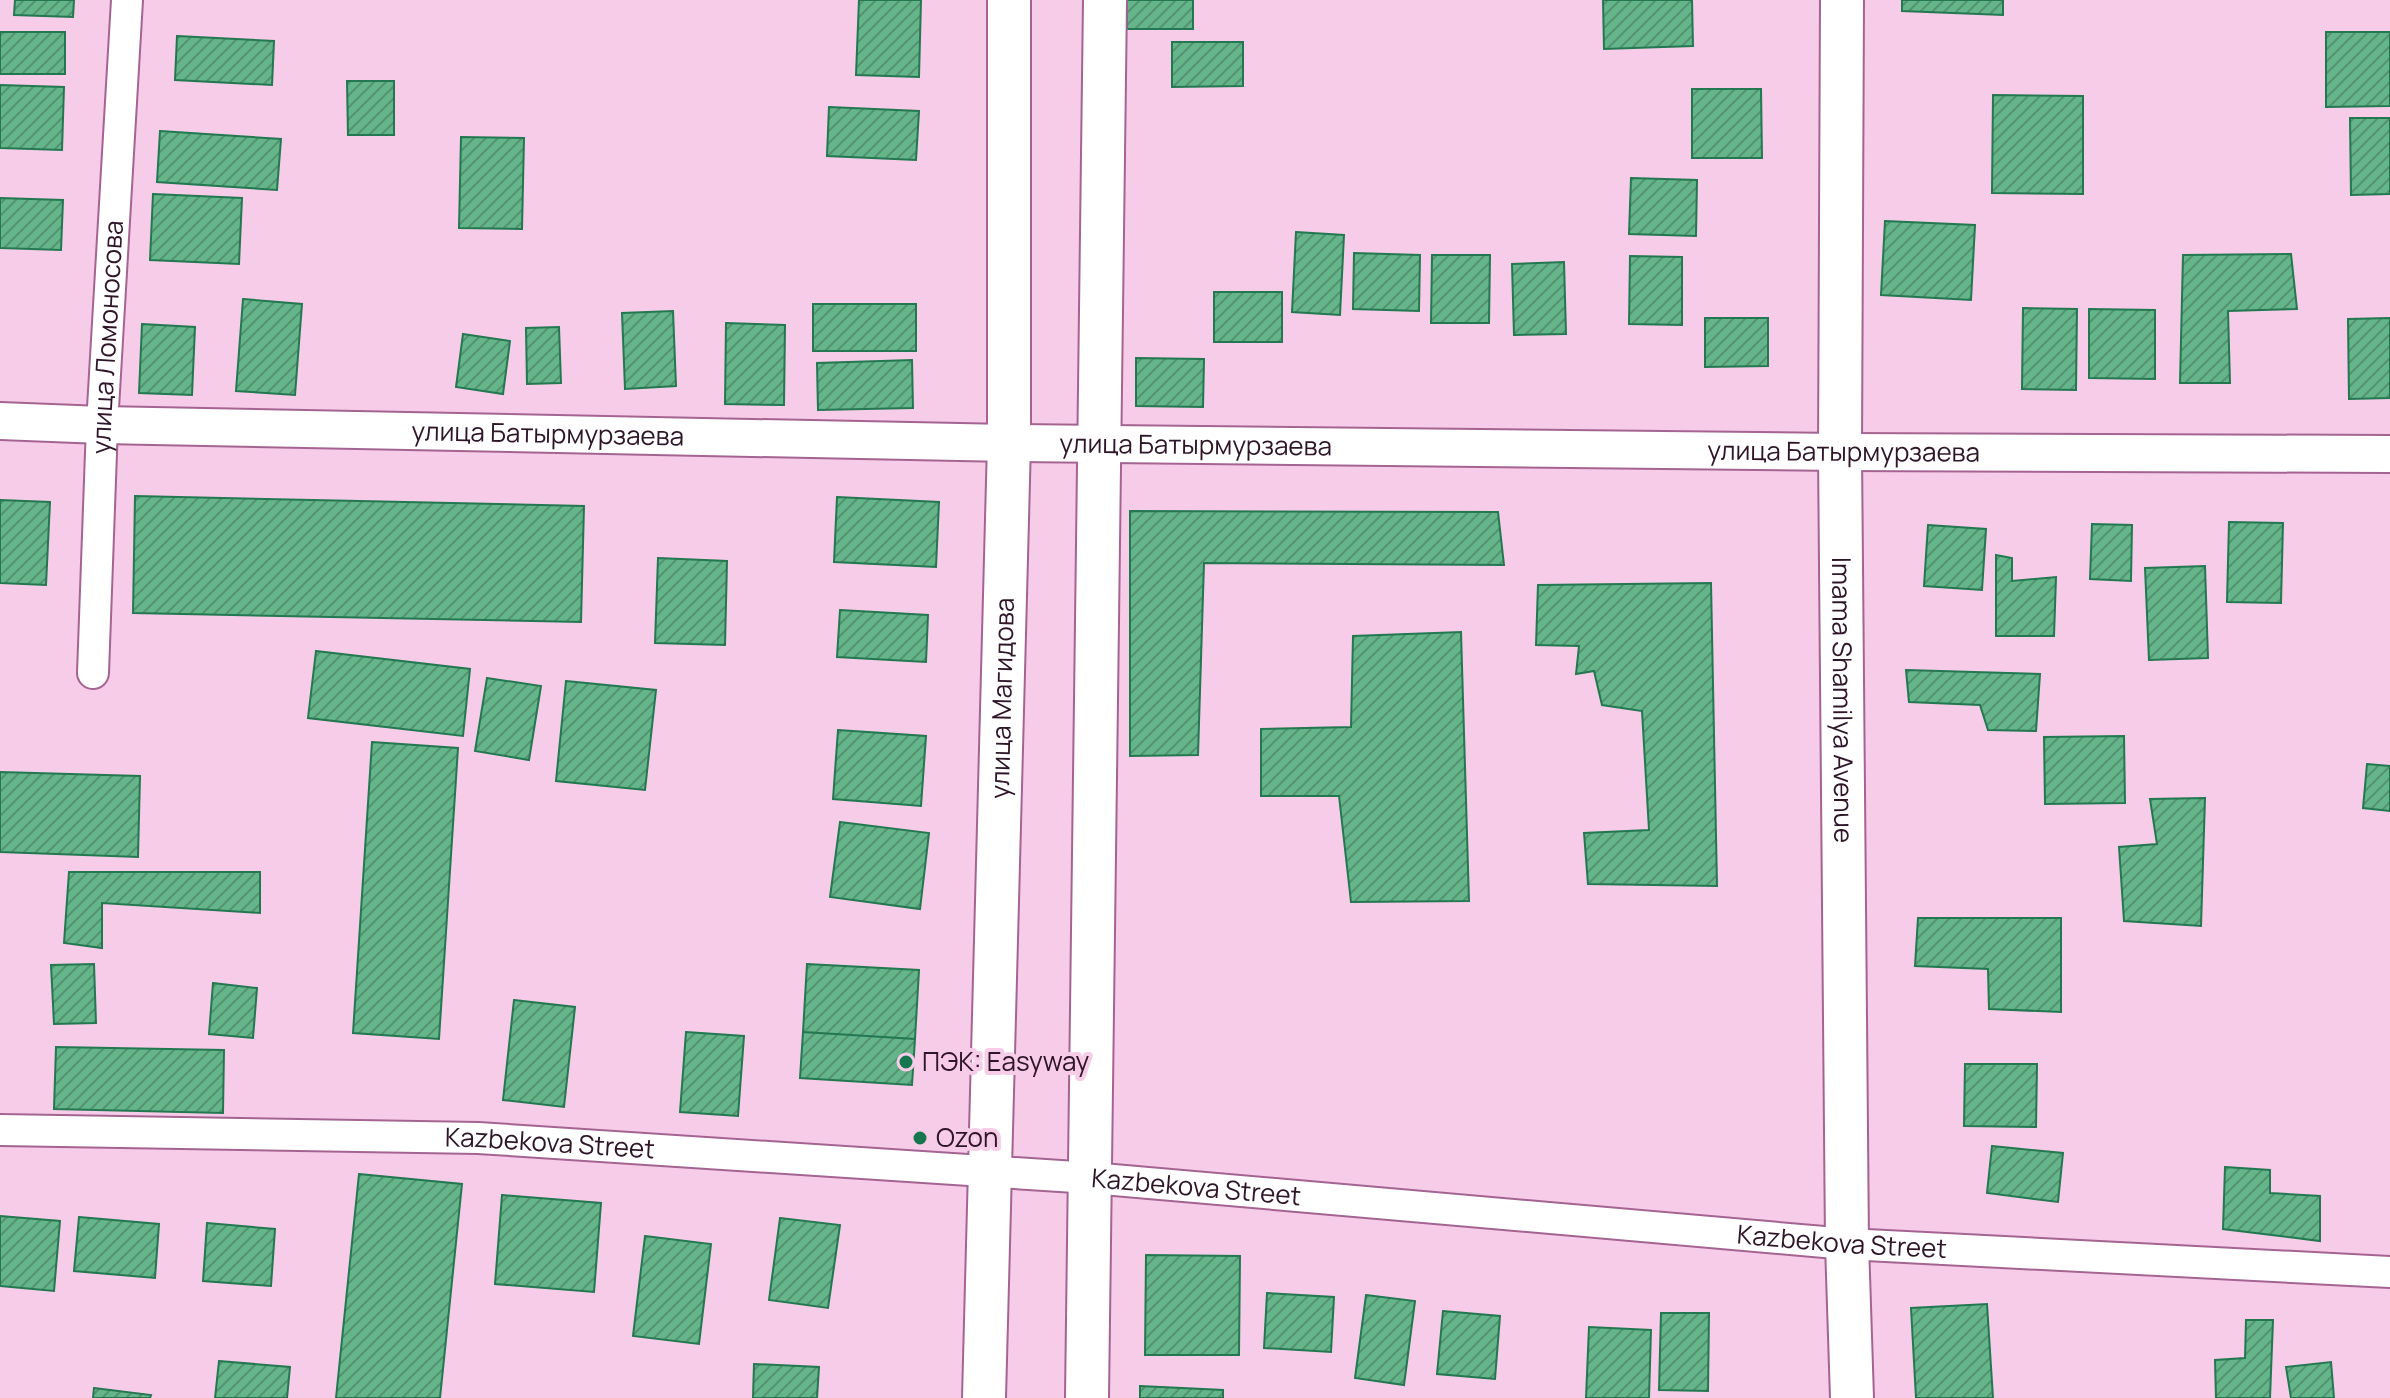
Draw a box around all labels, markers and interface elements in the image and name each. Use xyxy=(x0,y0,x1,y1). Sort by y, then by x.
street label: улица Ломоносова xyxy=(82,219,131,455)
street label: улица Батырмурзаева xyxy=(411,412,685,454)
street label: улица Батырмурзаева xyxy=(1059,425,1332,463)
street label: улица Батырмурзаева xyxy=(1707,432,1980,470)
street label: Imama Shamilya Avenue xyxy=(1824,557,1862,843)
street label: улица Магидова xyxy=(981,597,1022,799)
place label: ПЭК: Easyway xyxy=(922,1043,1090,1079)
marker: ПЭК: Easyway xyxy=(897,1053,915,1071)
street label: Kazbekova Street xyxy=(445,1118,656,1166)
place label: Ozon xyxy=(936,1119,998,1155)
marker: Ozon xyxy=(911,1129,929,1147)
street label: Kazbekova Street xyxy=(1090,1159,1303,1213)
street label: Kazbekova Street xyxy=(1736,1215,1948,1266)

